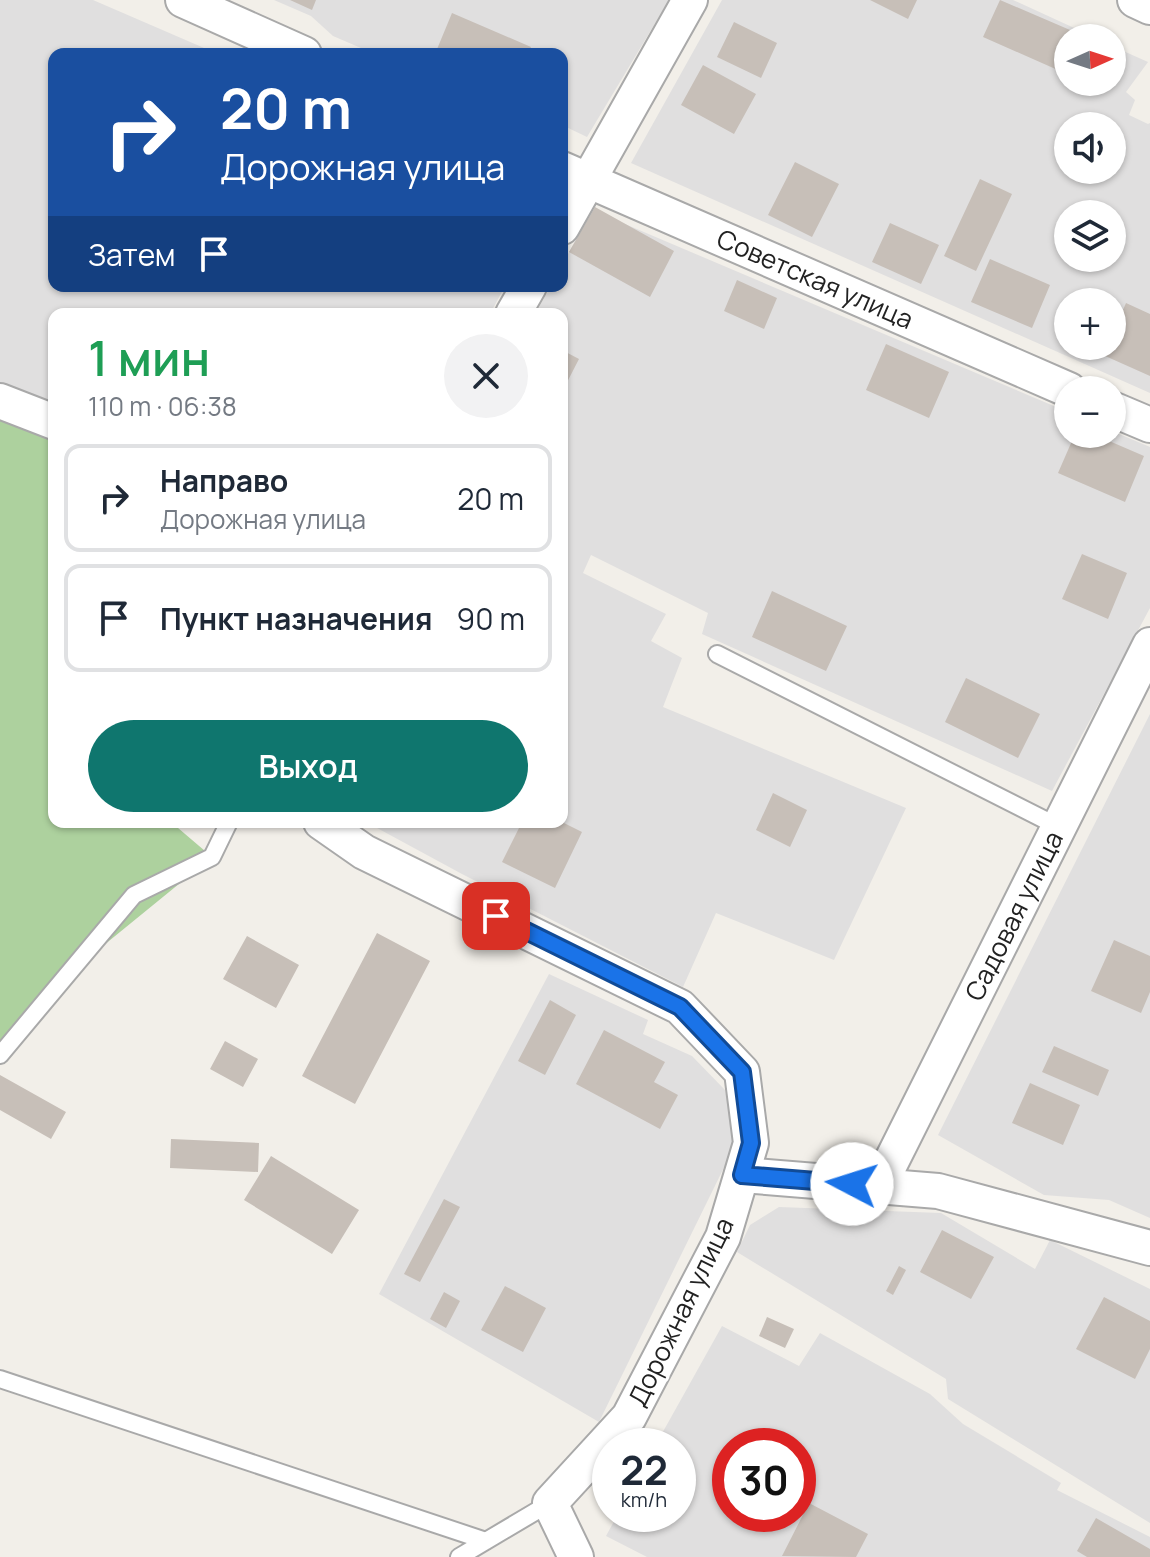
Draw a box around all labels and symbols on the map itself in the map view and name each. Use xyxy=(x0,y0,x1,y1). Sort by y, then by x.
north arrow xyxy=(1054,24,1126,96)
street label: Советская улица xyxy=(712,220,919,337)
street label: Садовая улица xyxy=(956,825,1071,1007)
pin xyxy=(462,882,530,950)
position arrow xyxy=(810,1142,894,1226)
street label: Дорожная улица xyxy=(619,1211,741,1412)
speed limit sign: 30 xyxy=(712,1428,816,1532)

